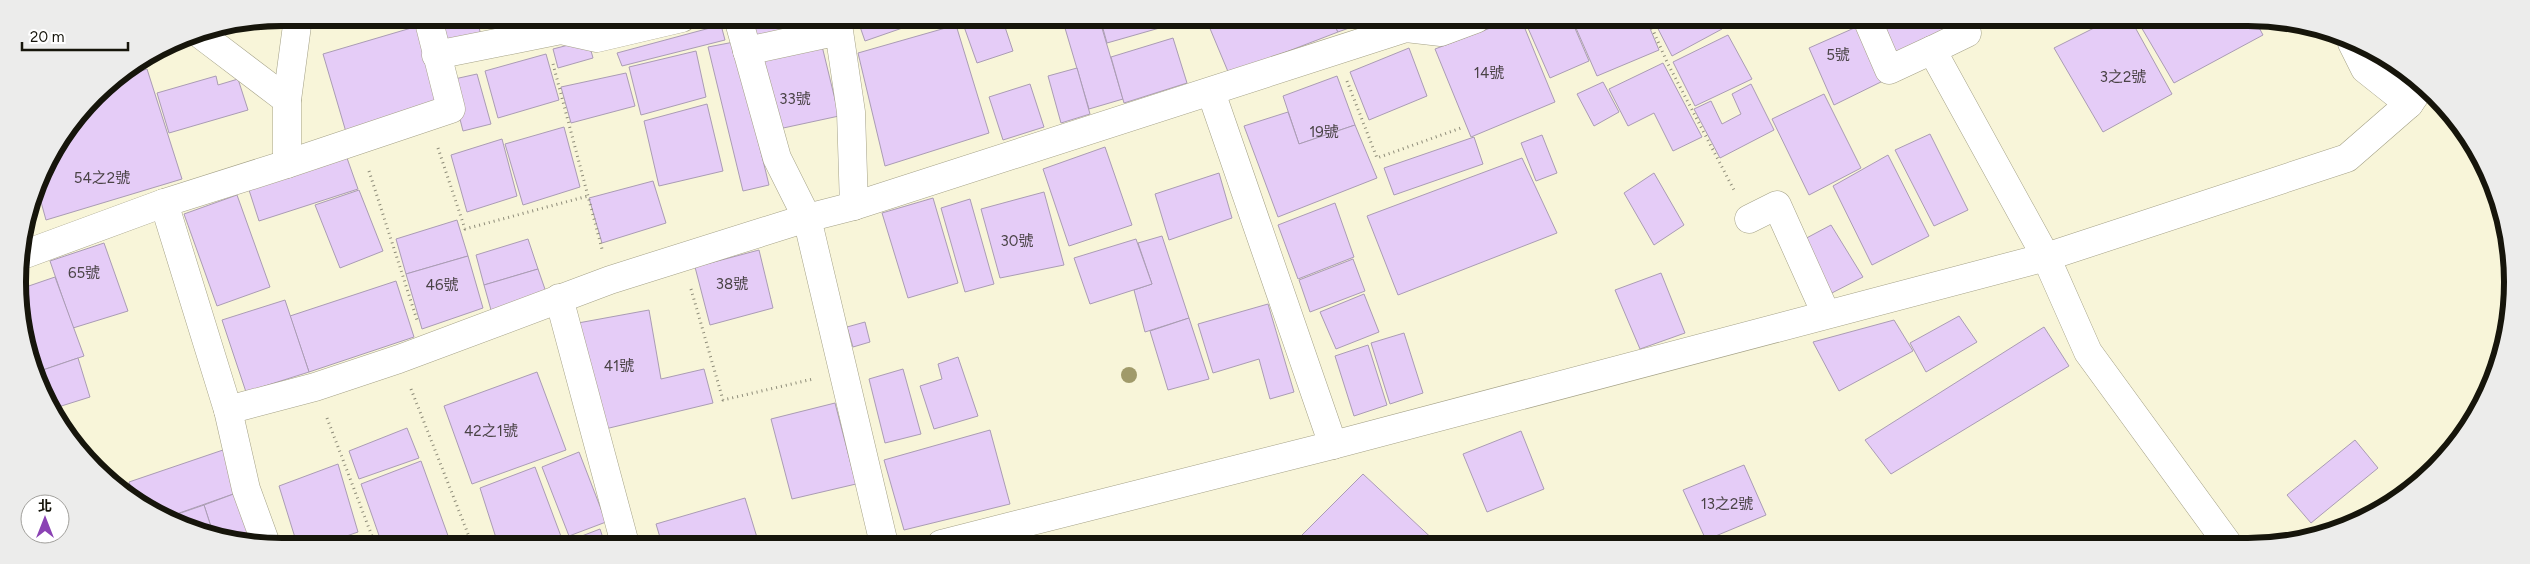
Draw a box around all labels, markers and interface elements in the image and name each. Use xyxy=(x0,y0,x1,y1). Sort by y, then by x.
scale bar xyxy=(22,20,129,52)
text: 20 m xyxy=(30,28,64,46)
house number: 5號 xyxy=(1826,46,1850,64)
house number: 14號 xyxy=(1474,64,1504,82)
house number: 3之2號 xyxy=(2100,68,2146,86)
house number: 33號 xyxy=(779,90,811,108)
house number: 19號 xyxy=(1309,123,1339,141)
house number: 54之2號 xyxy=(74,169,130,187)
house number: 30號 xyxy=(1001,232,1033,250)
house number: 65號 xyxy=(68,264,100,282)
house number: 38號 xyxy=(716,275,748,293)
house number: 46號 xyxy=(426,276,458,294)
house number: 41號 xyxy=(604,357,634,375)
house number: 42之1號 xyxy=(464,422,518,440)
north arrow xyxy=(20,494,70,544)
house number: 13之2號 xyxy=(1701,495,1753,513)
text: 北 xyxy=(38,498,52,515)

